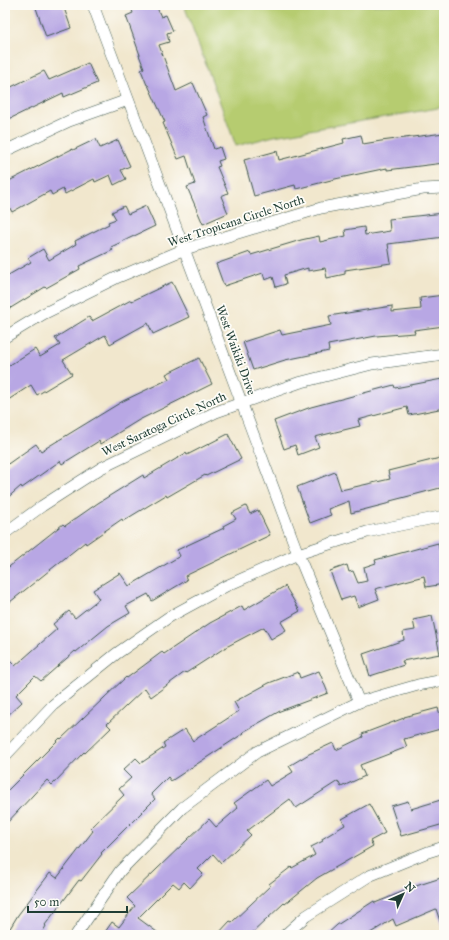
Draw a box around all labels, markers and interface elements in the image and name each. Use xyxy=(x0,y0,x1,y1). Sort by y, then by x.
street label: West Tropicana Circle North xyxy=(166,192,306,250)
street label: West Waikiki Drive xyxy=(213,303,259,397)
street label: West Saratoga Circle North xyxy=(100,389,229,460)
north arrow xyxy=(383,874,423,914)
text: N xyxy=(402,879,418,896)
scale bar xyxy=(28,888,127,914)
text: 50 m xyxy=(34,895,59,909)

